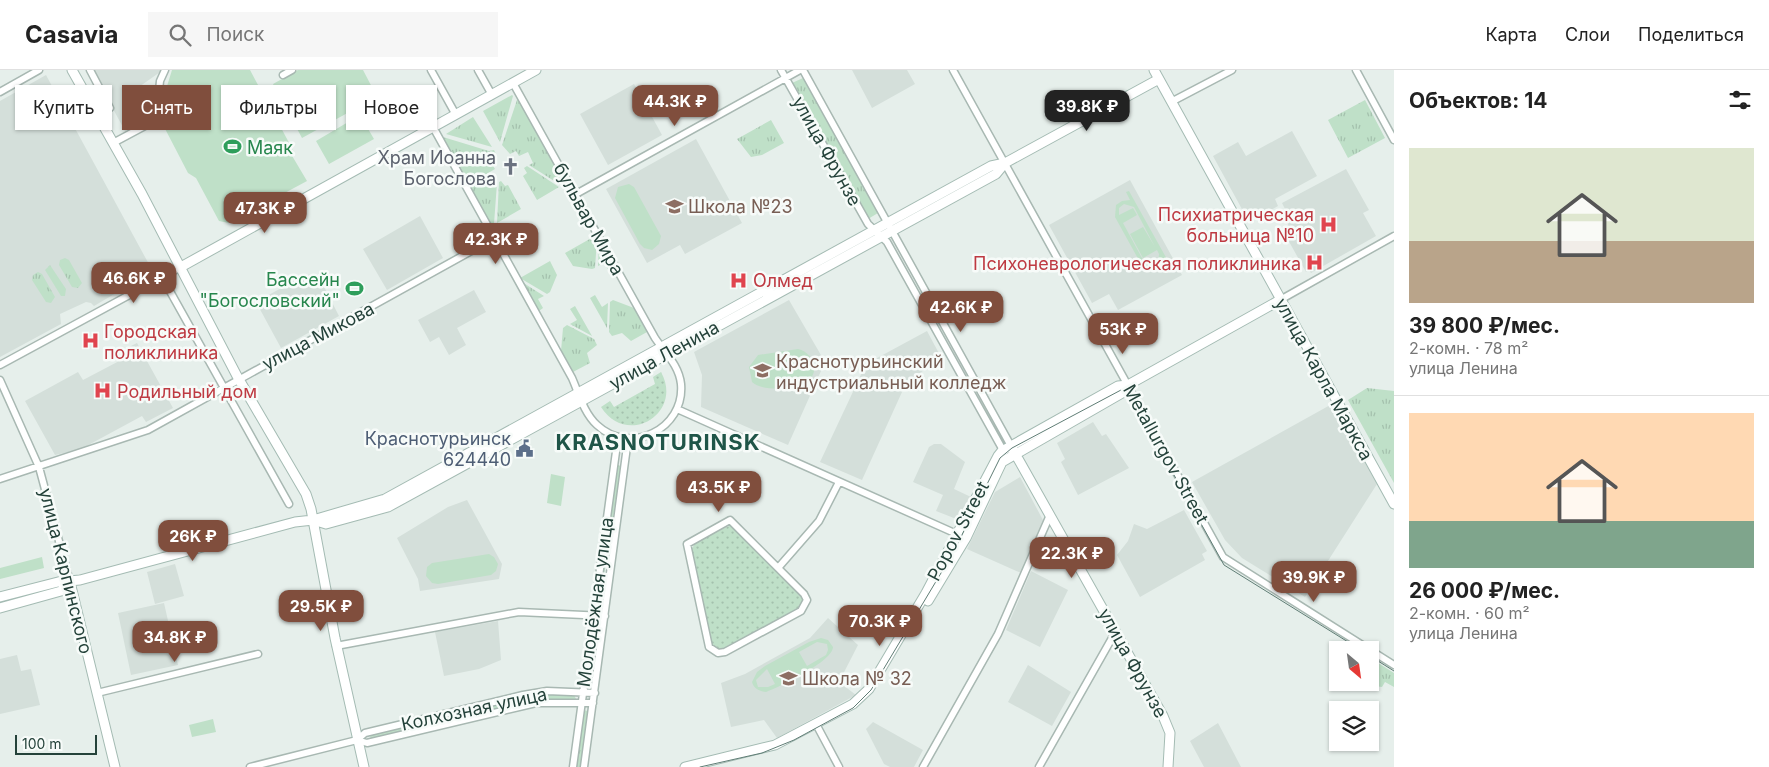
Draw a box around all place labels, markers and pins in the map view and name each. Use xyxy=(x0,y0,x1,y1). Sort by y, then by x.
pin: 44.3K ₽ xyxy=(629,85,721,127)
pin: 39.8K ₽ xyxy=(1041,90,1133,132)
sports icon: Маяк xyxy=(223,137,243,157)
place label: Маяк xyxy=(247,137,293,158)
place label: Храм Иоанна Богослова xyxy=(377,147,496,189)
church icon: Храм Иоанна Богослова xyxy=(500,157,520,177)
pin: 47.3K ₽ xyxy=(219,191,311,234)
school or university icon: Школа №23 xyxy=(664,196,684,216)
place label: Школа №23 xyxy=(688,196,793,217)
place label: Психиатрическая больница №10 xyxy=(1158,204,1314,246)
hospital icon: Психиатрическая больница №10 xyxy=(1318,214,1338,234)
pin: 42.3K ₽ xyxy=(450,222,542,265)
place label: Психоневрологическая поликлиника xyxy=(973,253,1301,274)
hospital icon: Психоневрологическая поликлиника xyxy=(1305,253,1325,273)
pin: 46.6K ₽ xyxy=(88,262,180,304)
place label: Бассейн "Богословский" xyxy=(200,269,340,311)
hospital icon: Олмед xyxy=(729,270,749,290)
place label: Олмед xyxy=(753,270,813,291)
sports icon: Бассейн "Богословский" xyxy=(344,279,364,299)
pin: 42.6K ₽ xyxy=(915,290,1007,333)
pin: 53K ₽ xyxy=(1088,312,1158,355)
place label: Городская поликлиника xyxy=(104,321,218,363)
hospital icon: Городская поликлиника xyxy=(80,331,100,351)
place label: Краснотурьинский индустриальный колледж xyxy=(776,351,1006,393)
school or university icon: Краснотурьинский индустриальный колледж xyxy=(752,361,772,381)
hospital icon: Родильный дом xyxy=(93,381,113,401)
place label: Родильный дом xyxy=(117,381,257,402)
place label: Краснотурьинск 624440 xyxy=(365,428,511,470)
public building icon: Краснотурьинск 624440 xyxy=(515,438,535,458)
pin: 43.5K ₽ xyxy=(673,470,765,513)
pin: 26K ₽ xyxy=(158,520,228,562)
pin: 22.3K ₽ xyxy=(1026,536,1118,579)
pin: 39.9K ₽ xyxy=(1268,560,1360,603)
pin: 29.5K ₽ xyxy=(275,590,367,632)
pin: 70.3K ₽ xyxy=(834,604,926,647)
pin: 34.8K ₽ xyxy=(129,620,221,663)
school or university icon: Школа № 32 xyxy=(778,668,798,688)
place label: Школа № 32 xyxy=(802,668,912,689)

